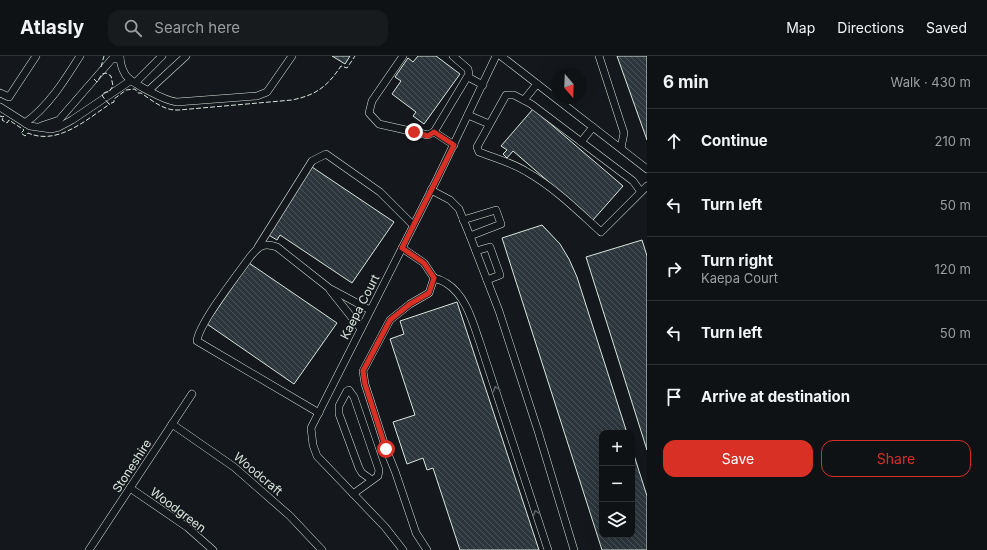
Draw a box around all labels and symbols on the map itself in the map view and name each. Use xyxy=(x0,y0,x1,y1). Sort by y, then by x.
north arrow xyxy=(551,68,587,104)
route end xyxy=(405,123,423,141)
street label: Kaepa Court xyxy=(337,272,382,342)
one-way arrow xyxy=(492,386,500,393)
street label: Stoneshire xyxy=(109,436,154,495)
route start xyxy=(377,440,395,458)
street label: Woodcraft xyxy=(231,449,286,498)
street label: Woodgreen xyxy=(148,484,209,535)
one-way arrow xyxy=(532,509,541,516)

